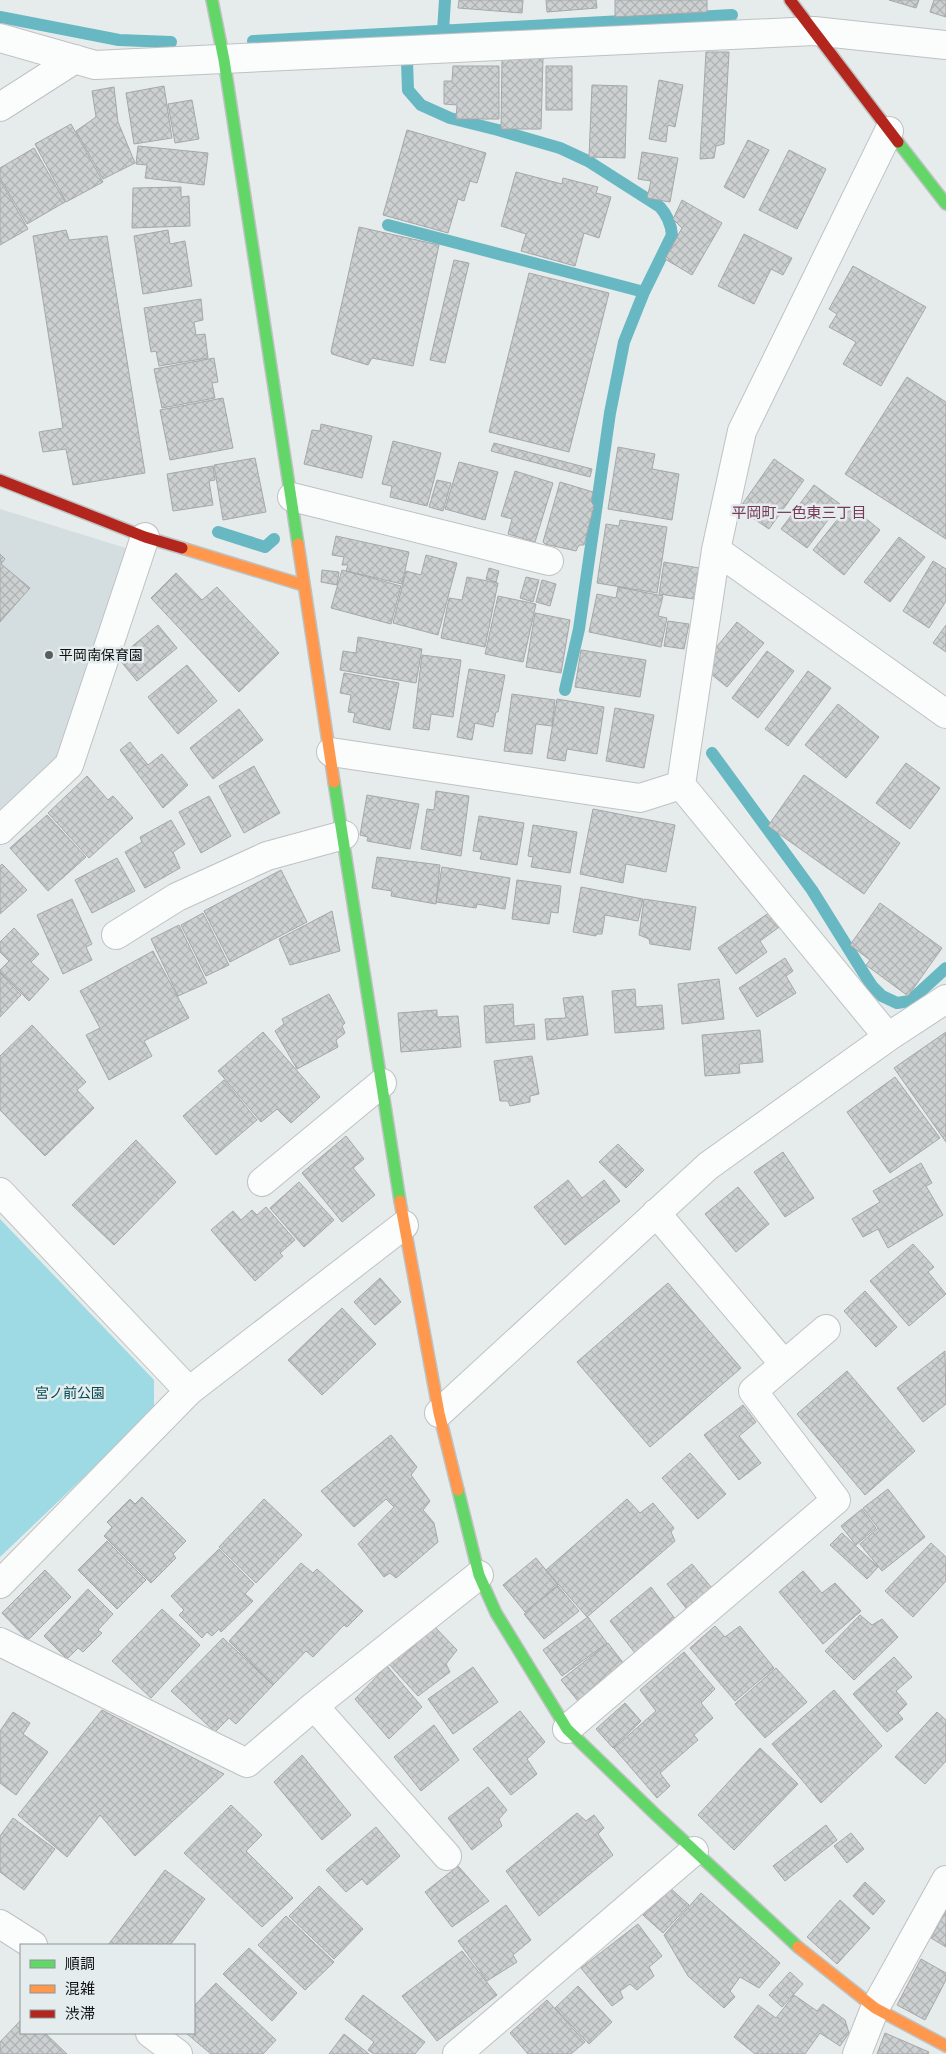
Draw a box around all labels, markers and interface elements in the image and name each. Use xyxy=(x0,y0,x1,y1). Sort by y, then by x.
district label: 平岡町一色東三丁目 xyxy=(731,503,867,521)
place label: 平岡南保育園 xyxy=(59,646,143,663)
marker: 平岡南保育園 xyxy=(43,649,55,661)
park label: 宮ノ前公園 xyxy=(35,1384,105,1401)
legend xyxy=(20,1944,195,2034)
text: 順調 xyxy=(65,1954,95,1972)
text: 混雑 xyxy=(65,1979,95,1997)
text: 渋滞 xyxy=(65,2004,95,2022)

